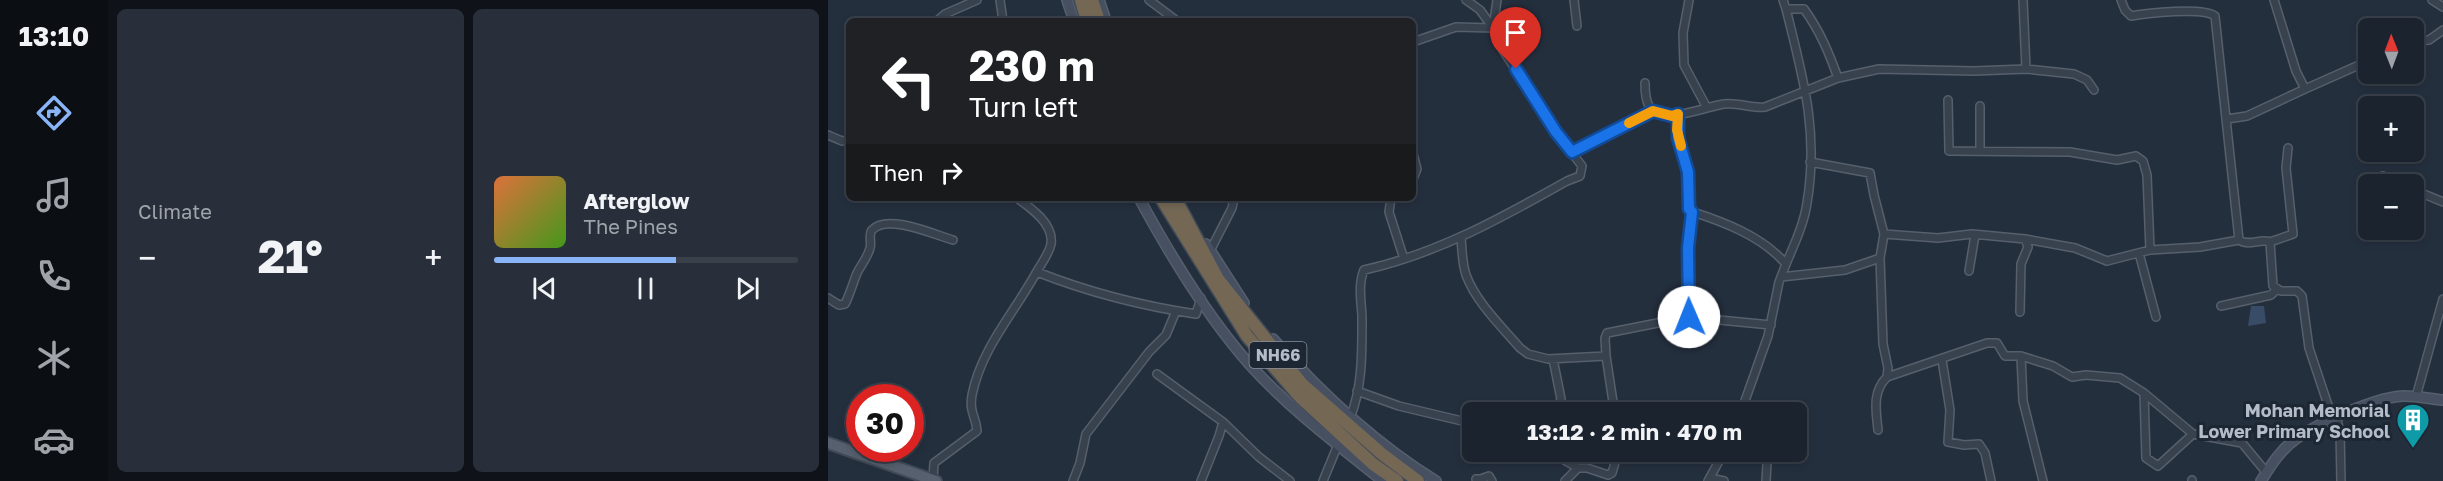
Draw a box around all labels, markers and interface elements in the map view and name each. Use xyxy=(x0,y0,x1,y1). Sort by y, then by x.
pin xyxy=(1490,7,1541,69)
icon: arrive xyxy=(1499,16,1532,49)
north arrow xyxy=(2358,18,2424,84)
map controls xyxy=(2358,18,2424,240)
text: 13:10 xyxy=(19,20,89,52)
text: 230 m xyxy=(969,40,1095,90)
icon: left xyxy=(870,42,948,120)
text: Turn left xyxy=(969,91,1078,123)
icon: directions xyxy=(33,92,75,134)
button: + xyxy=(2358,96,2424,162)
icon: right xyxy=(935,156,968,189)
text: Then xyxy=(870,159,923,186)
icon: music xyxy=(33,174,75,216)
button: − xyxy=(2358,174,2424,240)
text: Afterglow xyxy=(584,187,689,214)
text: Climate xyxy=(138,199,212,223)
text: The Pines xyxy=(584,214,678,238)
text: 21° xyxy=(258,229,323,283)
text: − xyxy=(138,238,156,277)
text: + xyxy=(424,238,442,277)
icon: phone xyxy=(33,255,75,297)
icon: previous xyxy=(528,272,561,305)
icon: pause xyxy=(629,272,662,305)
icon: next xyxy=(731,272,764,305)
position arrow xyxy=(1657,285,1721,349)
icon: climate xyxy=(33,337,75,379)
road number: NH66 xyxy=(1250,342,1306,368)
speed limit sign: 30 xyxy=(846,384,924,462)
place label: Mohan Memorial Lower Primary School xyxy=(2198,399,2390,442)
building icon: Mohan Memorial Lower Primary School xyxy=(2395,402,2431,449)
text: 13:12 · 2 min · 470 m xyxy=(1527,418,1742,445)
icon: car xyxy=(33,419,75,461)

